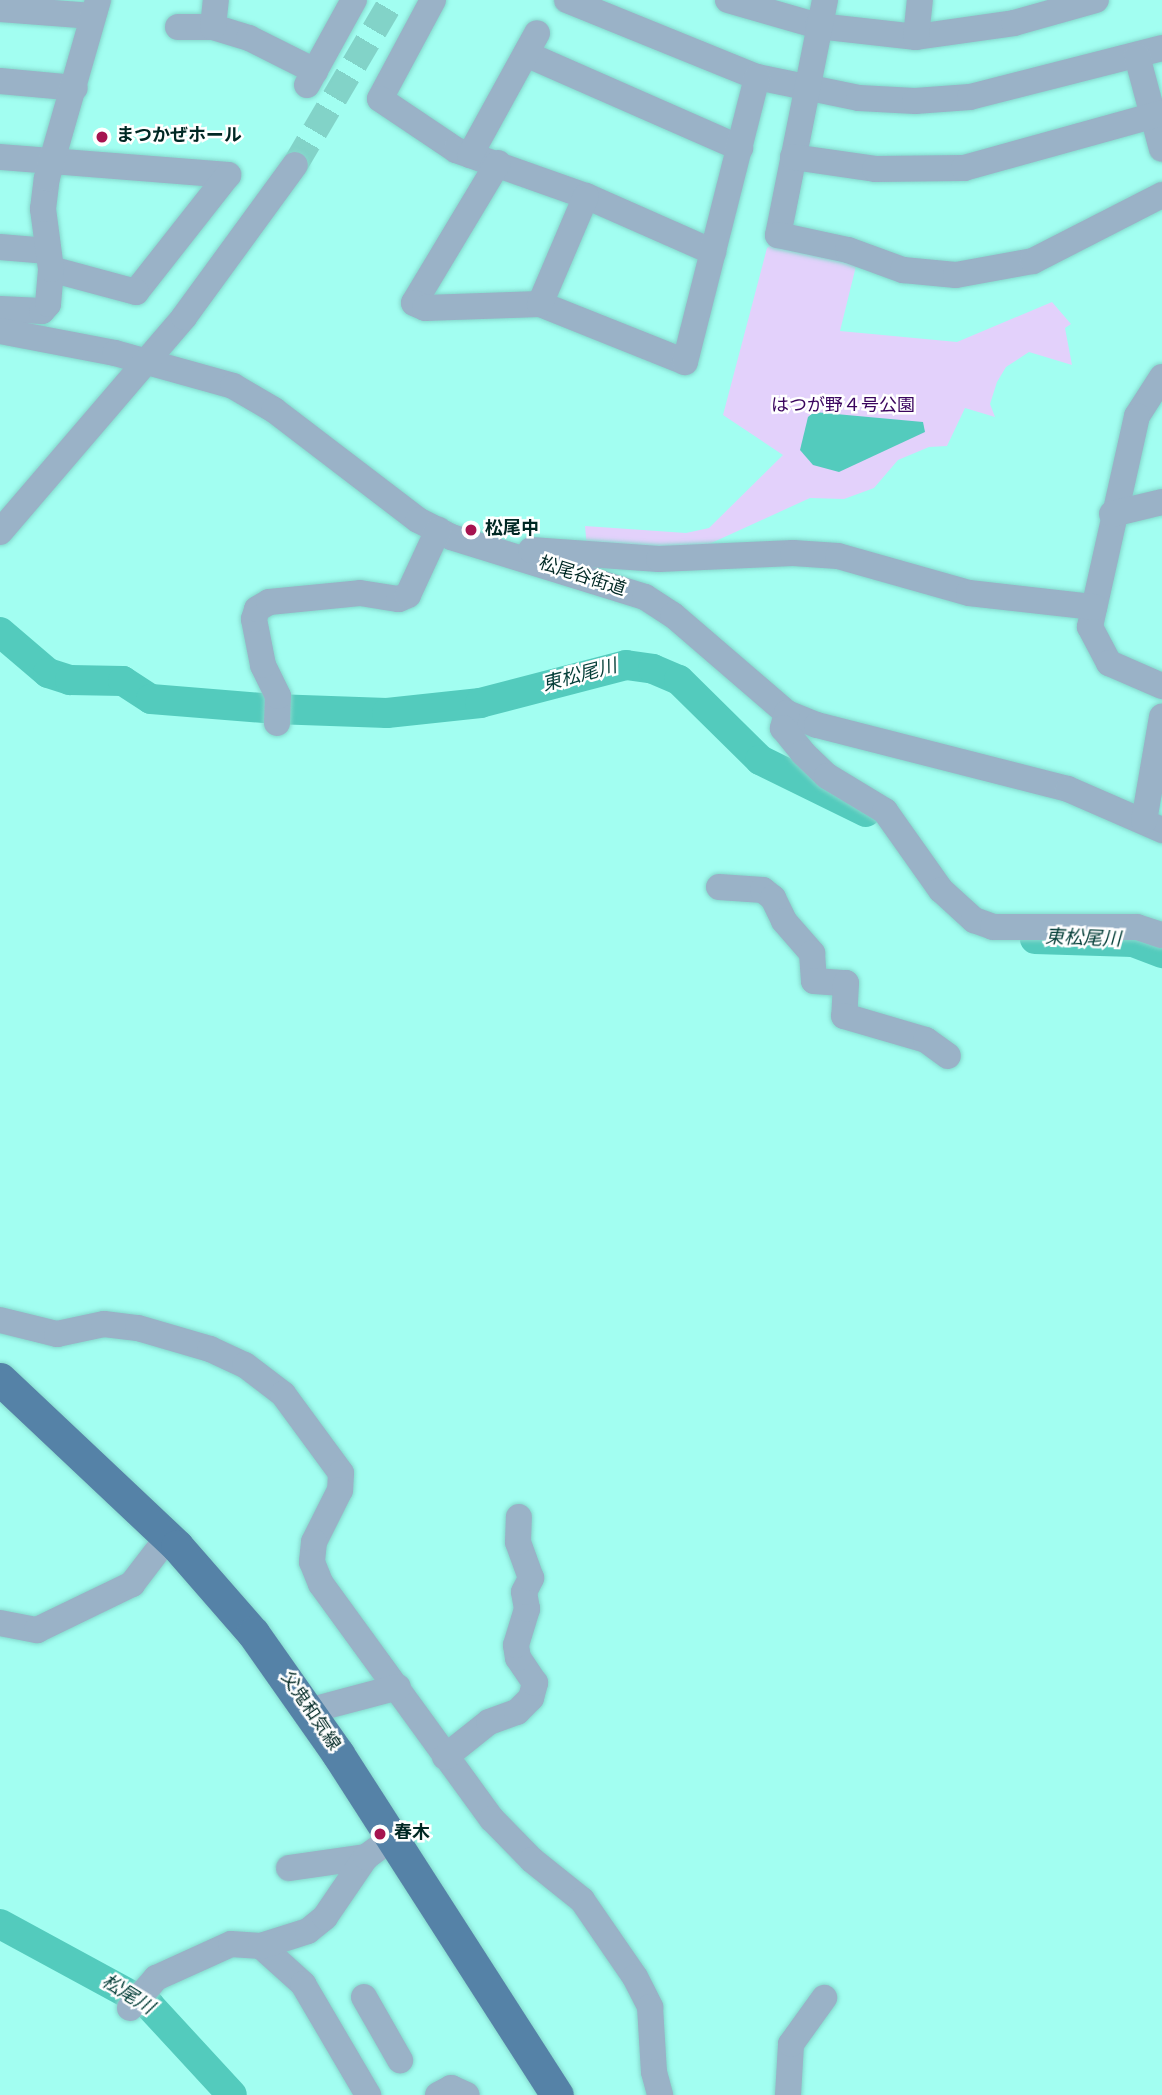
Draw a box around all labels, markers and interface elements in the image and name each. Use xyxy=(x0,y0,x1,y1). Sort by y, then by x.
place label: まつかぜホール xyxy=(116,126,242,148)
marker: まつかぜホール xyxy=(94,129,110,145)
park label: はつが野４号公園 xyxy=(771,396,915,418)
place label: 松尾中 xyxy=(485,519,539,541)
marker: 松尾中 xyxy=(463,522,479,538)
street label: 松尾谷街道 xyxy=(536,554,628,602)
water label: 東松尾川 xyxy=(540,656,620,698)
water label: 東松尾川 xyxy=(1045,927,1121,953)
street label: 父鬼和気線 xyxy=(275,1669,343,1755)
place label: 春木 xyxy=(394,1823,430,1845)
marker: 春木 xyxy=(372,1826,388,1842)
water label: 松尾川 xyxy=(97,1971,157,2021)

